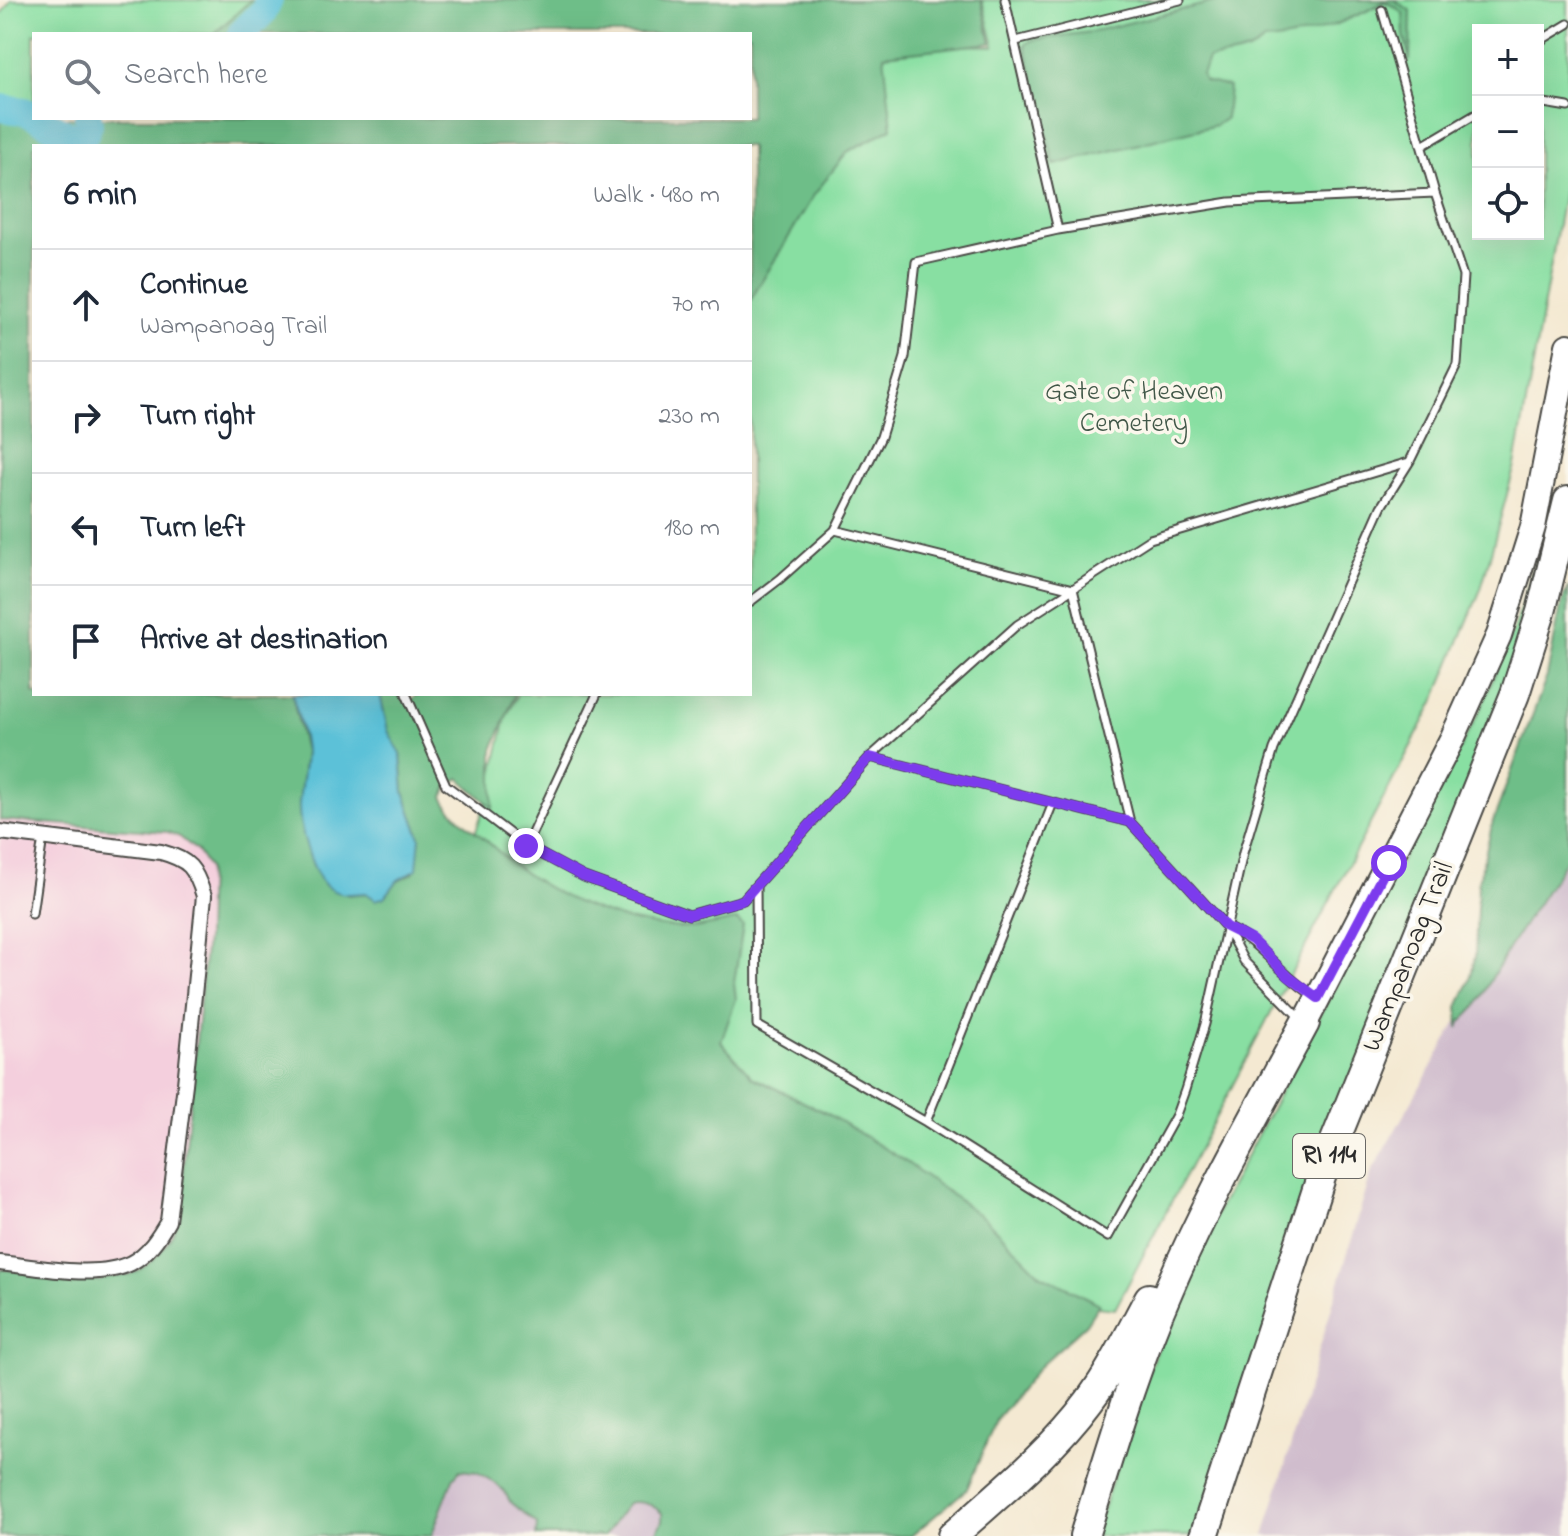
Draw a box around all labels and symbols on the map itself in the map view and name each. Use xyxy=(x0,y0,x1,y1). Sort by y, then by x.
park label: Gate of Heaven Cemetery xyxy=(1045,372,1223,445)
route end xyxy=(508,828,544,864)
route start xyxy=(1371,845,1407,881)
street label: Wampanoag Trail xyxy=(1352,856,1466,1058)
road number: RI 114 xyxy=(1293,1134,1365,1178)

